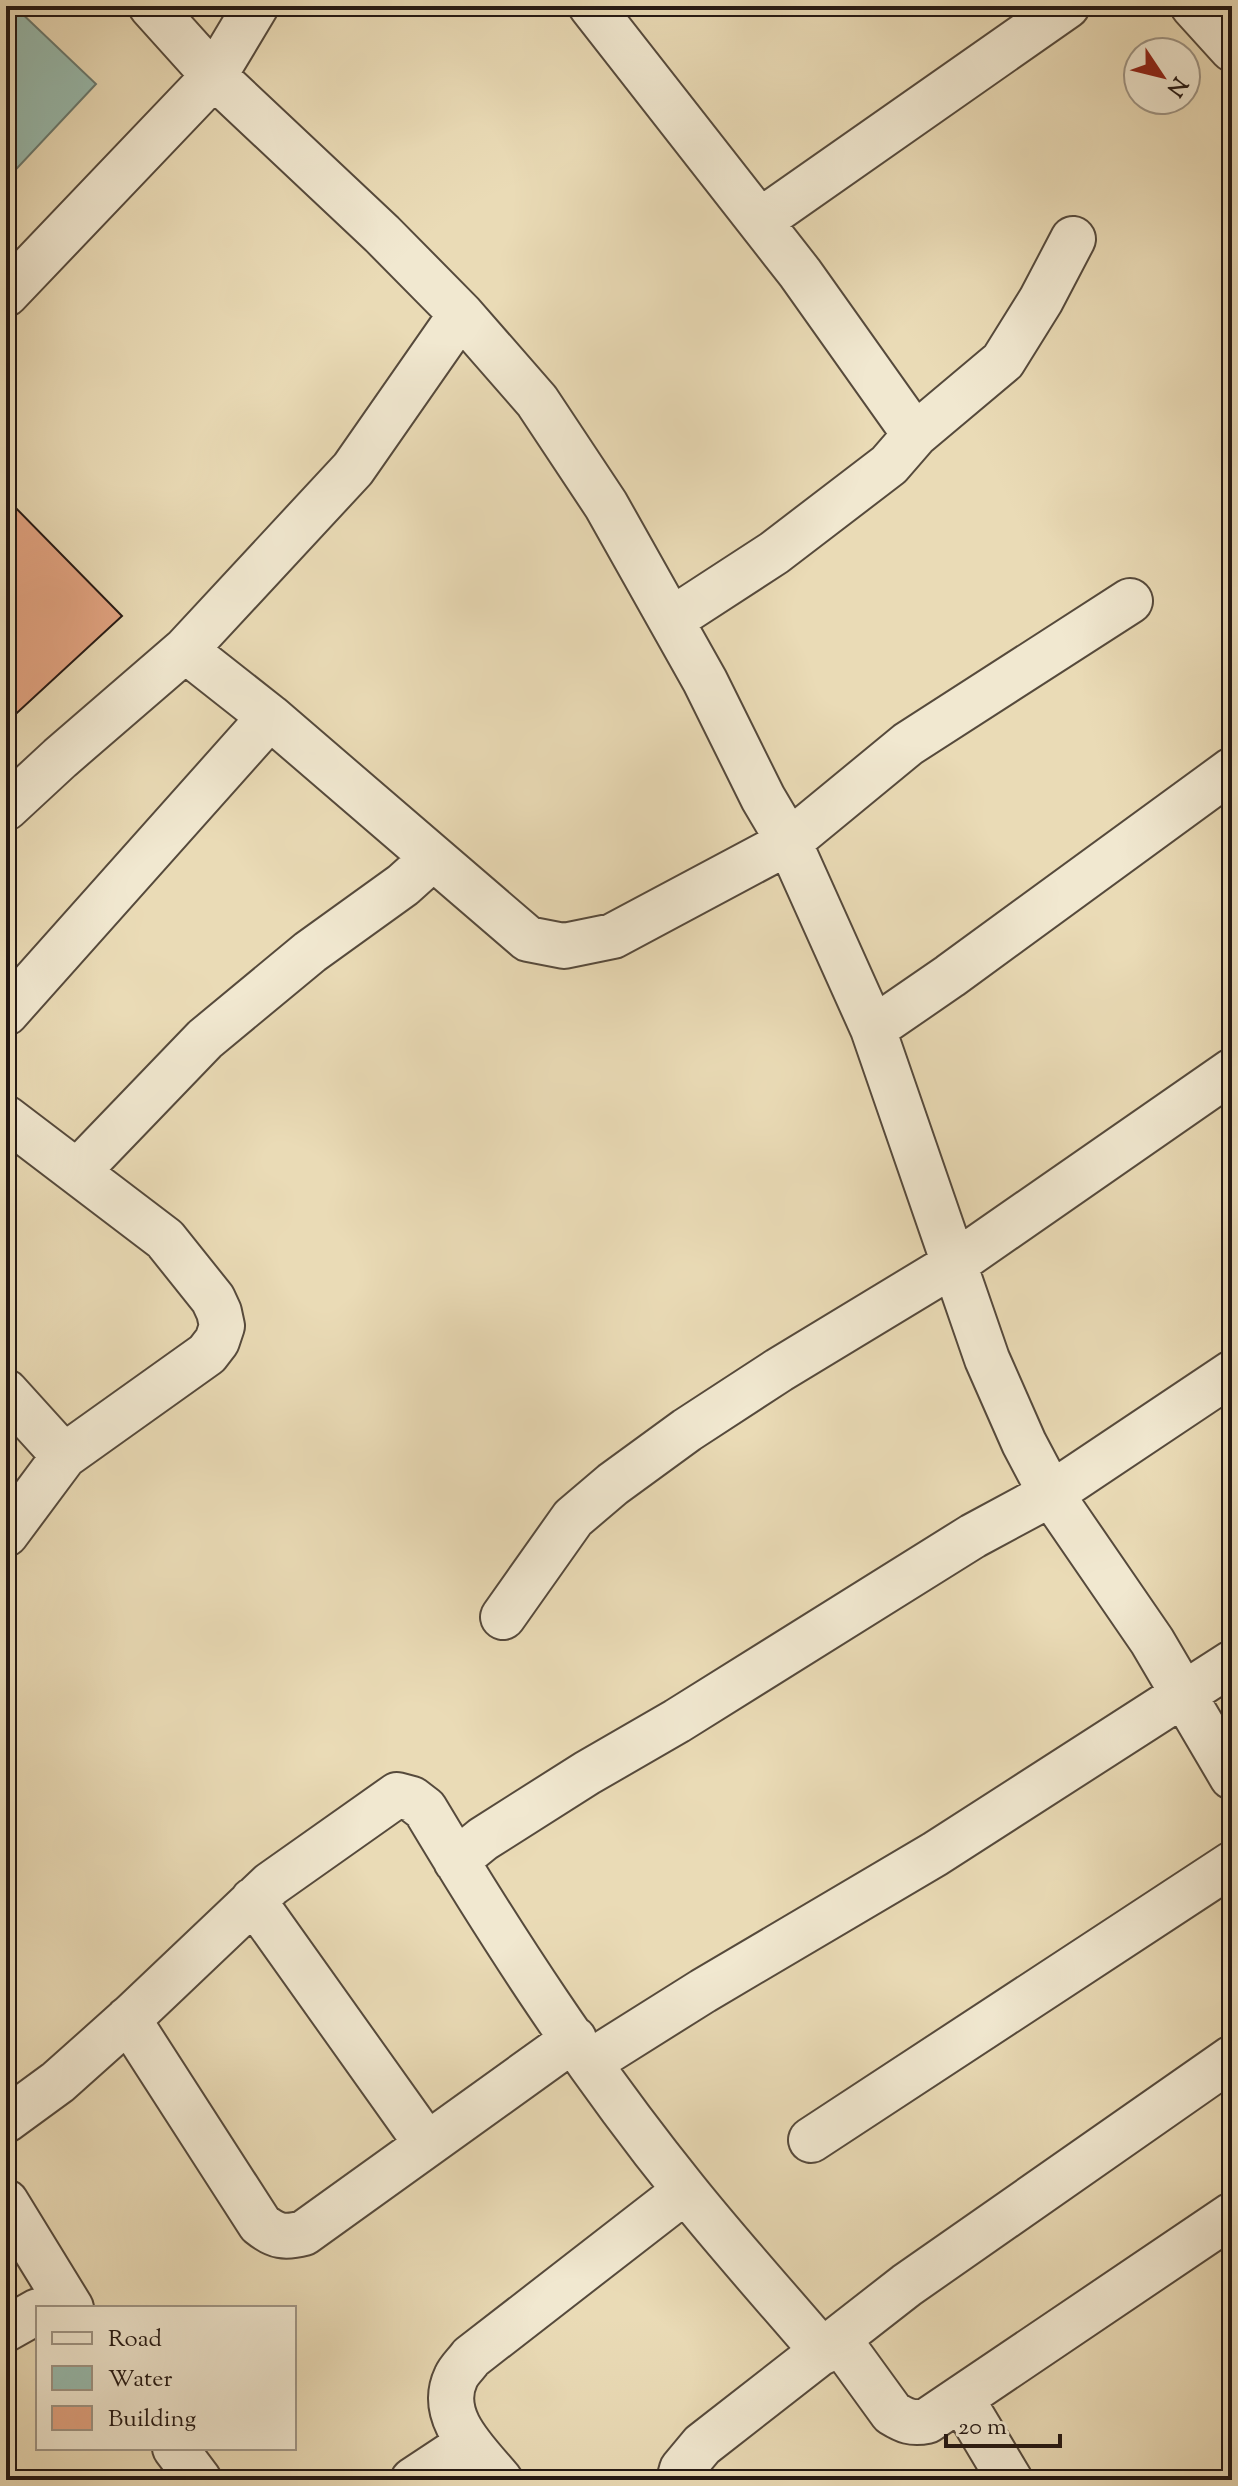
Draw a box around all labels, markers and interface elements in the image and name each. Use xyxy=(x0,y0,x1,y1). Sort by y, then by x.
north arrow xyxy=(1122,36,1202,116)
text: N xyxy=(1158,69,1194,102)
legend xyxy=(36,2306,296,2450)
text: Road xyxy=(108,2323,162,2357)
text: Water xyxy=(108,2363,172,2397)
scale bar xyxy=(946,2398,1060,2448)
text: Building xyxy=(108,2403,197,2437)
text: 20 m xyxy=(958,2411,1007,2445)

